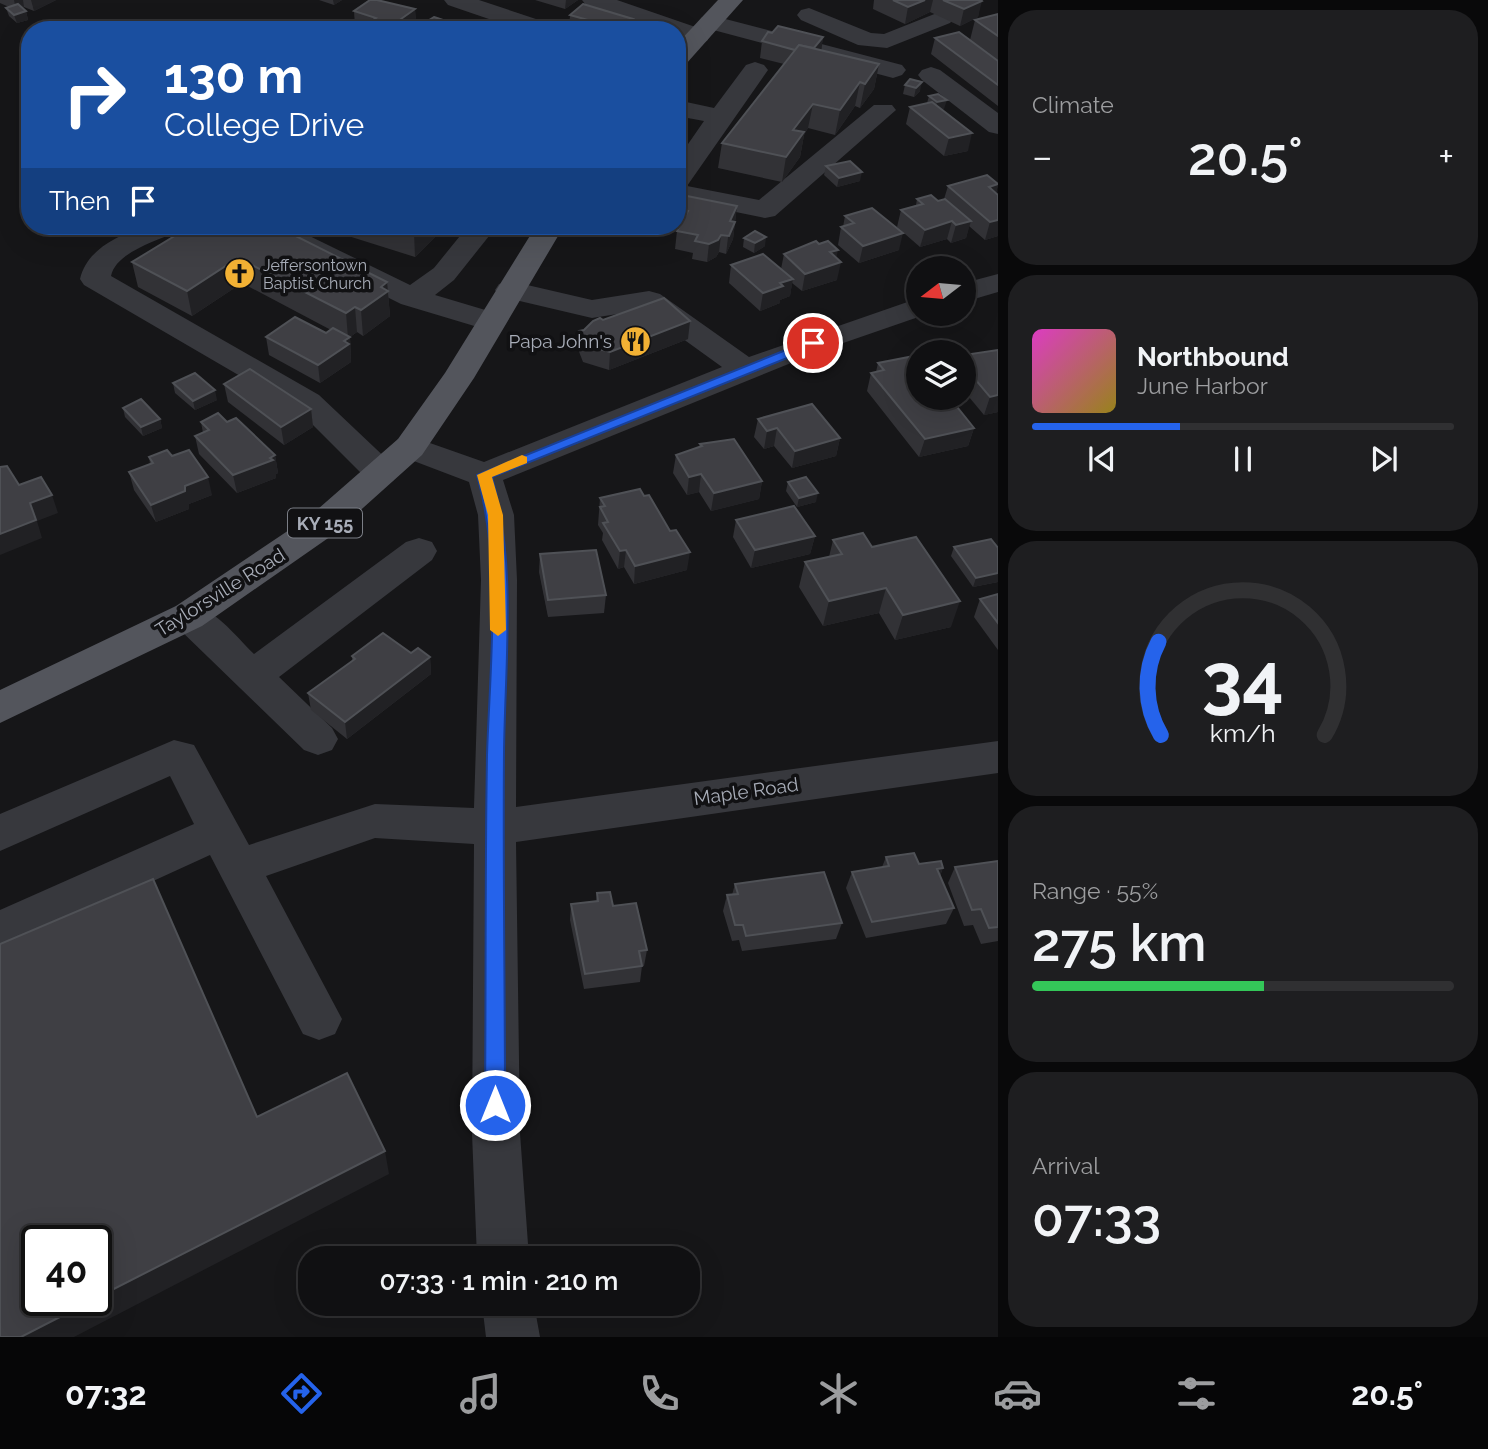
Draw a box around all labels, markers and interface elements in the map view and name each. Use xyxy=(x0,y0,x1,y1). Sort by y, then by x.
text: 130 m xyxy=(164,47,303,104)
icon: right xyxy=(49,49,140,140)
text: Climate xyxy=(1032,91,1114,118)
text: College Drive xyxy=(164,106,364,143)
text: 20.5° xyxy=(1188,126,1303,187)
text: − xyxy=(1032,134,1052,179)
text: + xyxy=(1438,134,1454,179)
icon: arrive xyxy=(124,182,162,220)
text: Then xyxy=(49,186,110,216)
place label: Jeffersontown Baptist Church xyxy=(263,256,371,293)
north arrow xyxy=(906,256,976,326)
map controls xyxy=(906,256,976,410)
church icon: Jeffersontown Baptist Church xyxy=(223,257,257,291)
pin xyxy=(783,313,843,373)
restaurant icon: Papa John's xyxy=(618,324,652,358)
icon: arrive xyxy=(794,324,832,362)
place label: Papa John's xyxy=(509,330,612,352)
button: layers xyxy=(906,340,976,410)
text: Northbound xyxy=(1137,342,1289,372)
text: June Harbor xyxy=(1137,372,1268,399)
icon: previous xyxy=(1083,440,1121,478)
icon: pause xyxy=(1224,440,1262,478)
icon: next xyxy=(1365,440,1403,478)
road number: KY 155 xyxy=(288,508,362,538)
street label: Taylorsville Road xyxy=(151,543,289,641)
text: 34 xyxy=(1202,637,1284,722)
text: km/h xyxy=(1210,717,1276,747)
street label: Maple Road xyxy=(692,773,800,809)
text: Range · 55% xyxy=(1032,877,1158,904)
text: 275 km xyxy=(1032,912,1207,973)
position arrow xyxy=(458,1068,532,1142)
text: Arrival xyxy=(1032,1152,1099,1179)
text: 07:33 xyxy=(1032,1187,1161,1248)
speed limit sign: 40 xyxy=(21,1225,112,1316)
text: 07:33 · 1 min · 210 m xyxy=(380,1266,618,1296)
icon: directions xyxy=(277,1369,326,1418)
icon: music xyxy=(456,1369,505,1418)
icon: phone xyxy=(635,1369,684,1418)
icon: climate xyxy=(814,1369,863,1418)
icon: car xyxy=(993,1369,1042,1418)
icon: filters xyxy=(1172,1369,1221,1418)
text: 07:32 xyxy=(65,1375,146,1412)
text: 20.5° xyxy=(1351,1375,1423,1412)

